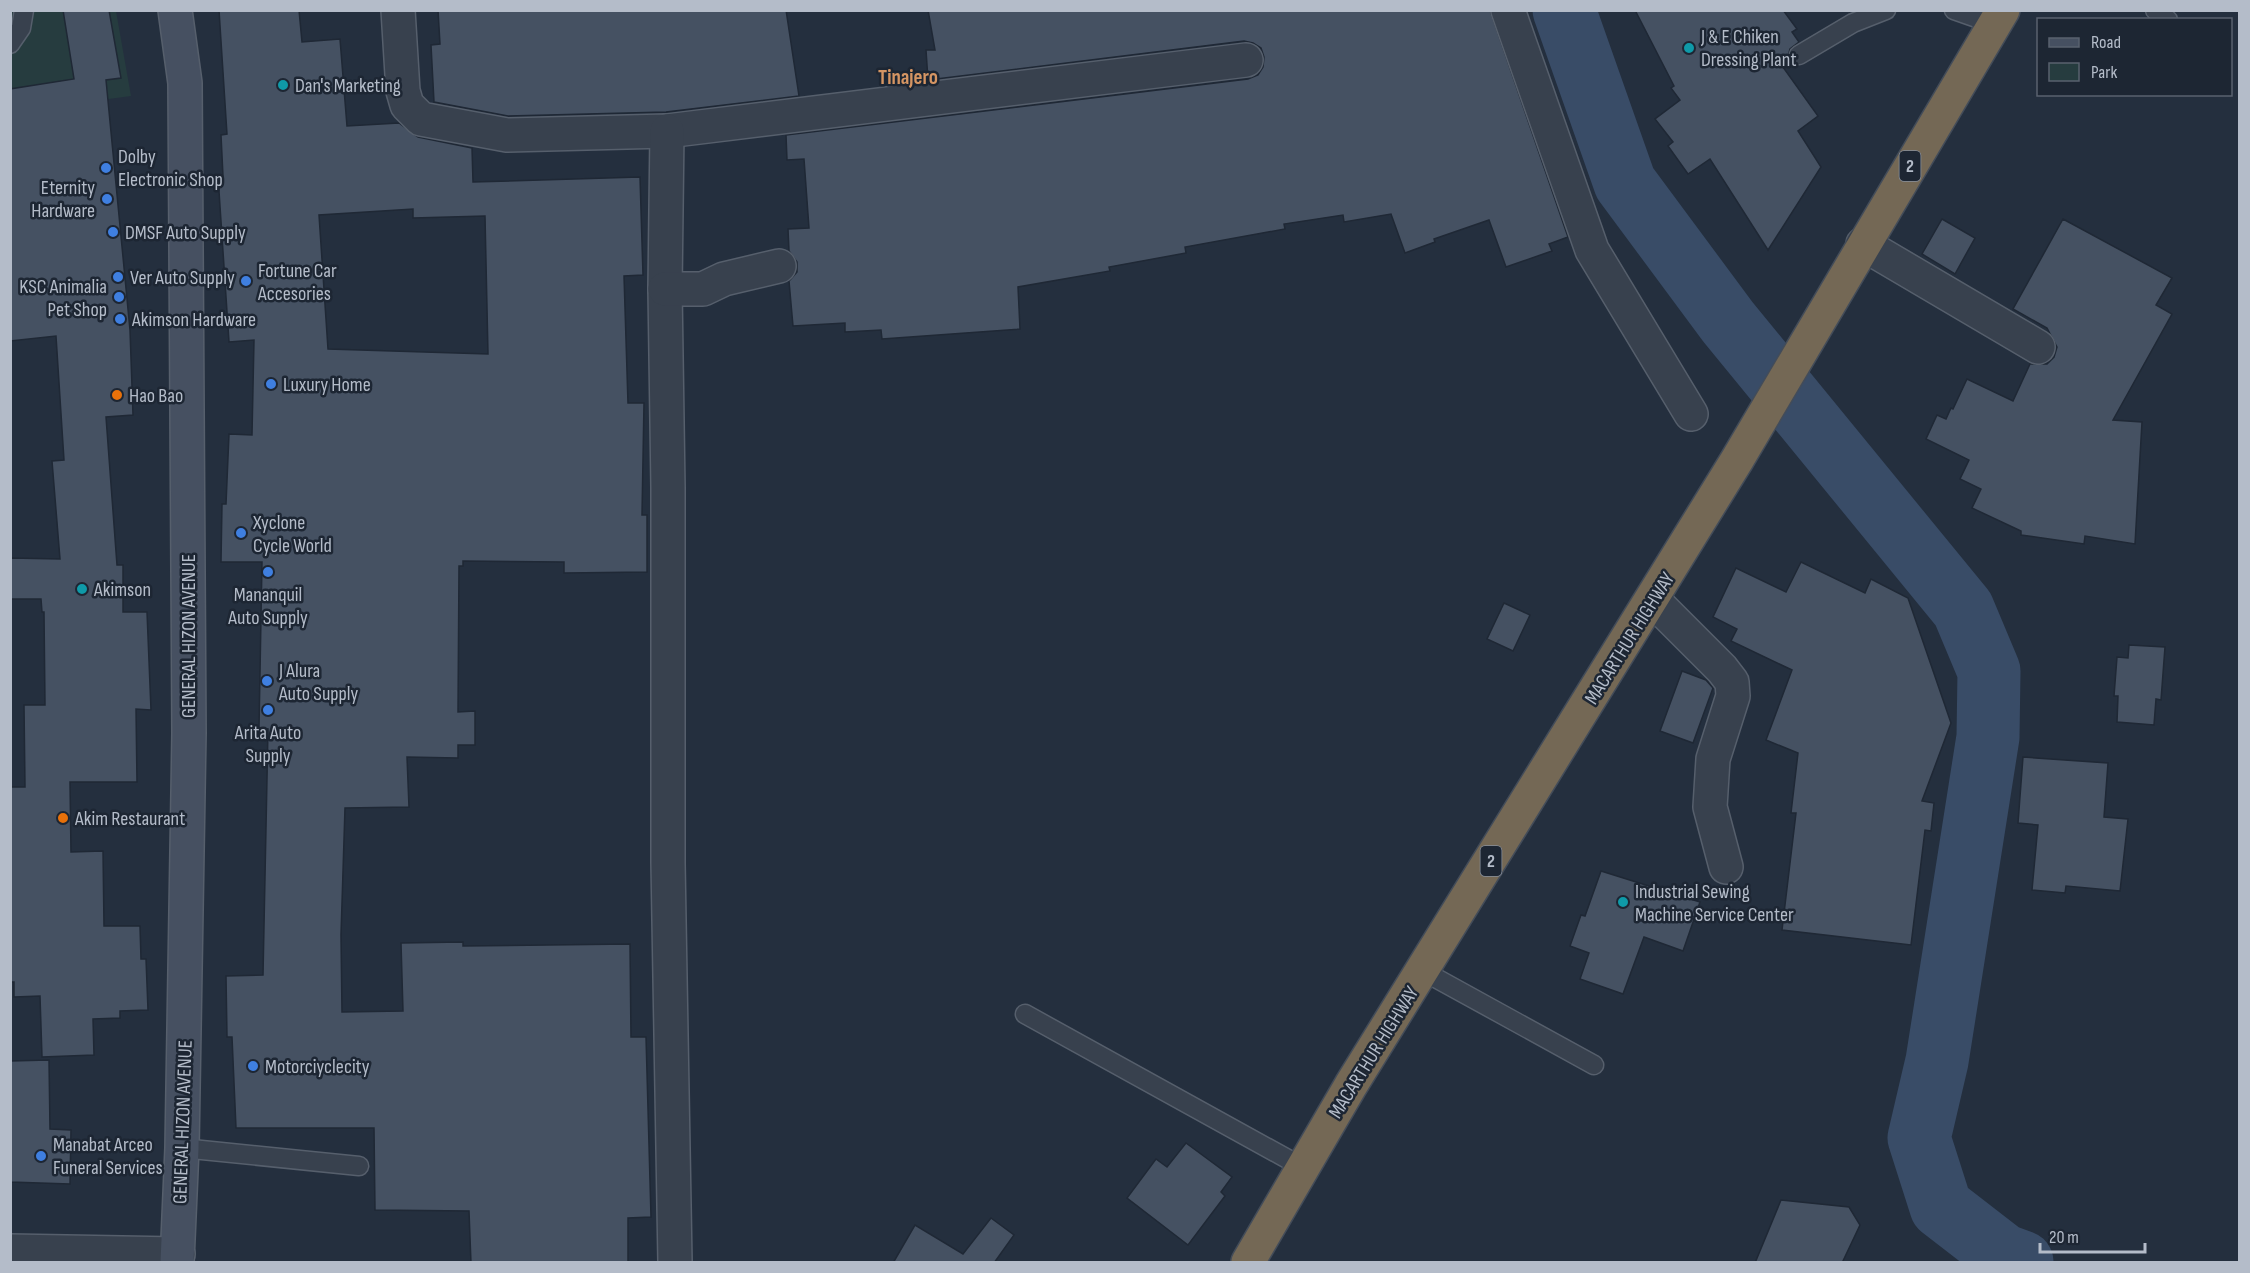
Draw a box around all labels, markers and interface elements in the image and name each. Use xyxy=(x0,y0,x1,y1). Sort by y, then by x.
legend xyxy=(2037,18,2232,96)
place label: J & E Chiken Dressing Plant xyxy=(1700,25,1797,72)
text: Road xyxy=(2091,32,2121,53)
marker: J & E Chiken Dressing Plant xyxy=(1682,41,1696,55)
text: Park xyxy=(2091,62,2117,83)
district label: Tinajero xyxy=(878,65,938,90)
place label: Dan's Marketing xyxy=(295,74,401,98)
marker: Dan's Marketing xyxy=(276,78,290,92)
place label: Dolby Electronic Shop xyxy=(118,145,223,192)
road number: 2 xyxy=(1900,151,1920,181)
marker: Dolby Electronic Shop xyxy=(99,161,113,175)
place label: Eternity Hardware xyxy=(31,176,95,223)
marker: Eternity Hardware xyxy=(100,192,114,206)
place label: DMSF Auto Supply xyxy=(125,221,246,245)
marker: DMSF Auto Supply xyxy=(106,225,120,239)
place label: Fortune Car Accesories xyxy=(257,259,337,306)
place label: Ver Auto Supply xyxy=(130,266,235,290)
marker: Ver Auto Supply xyxy=(111,270,125,284)
marker: Fortune Car Accesories xyxy=(239,274,253,288)
place label: KSC Animalia Pet Shop xyxy=(19,275,107,322)
marker: KSC Animalia Pet Shop xyxy=(112,290,126,304)
place label: Akimson Hardware xyxy=(131,308,256,332)
marker: Akimson Hardware xyxy=(113,312,127,326)
place label: Luxury Home xyxy=(283,373,371,397)
marker: Luxury Home xyxy=(264,377,278,391)
place label: Hao Bao xyxy=(129,384,183,408)
marker: Hao Bao xyxy=(110,388,124,402)
place label: Xyclone Cycle World xyxy=(252,511,332,558)
marker: Xyclone Cycle World xyxy=(234,526,248,540)
street label: GENERAL HIZON AVENUE xyxy=(177,554,201,718)
marker: Mananquil Auto Supply xyxy=(261,565,275,579)
street label: MACARTHUR HIGHWAY xyxy=(1580,568,1680,709)
place label: Akimson xyxy=(93,578,151,602)
marker: Akimson xyxy=(75,582,89,596)
place label: Mananquil Auto Supply xyxy=(227,583,308,630)
place label: J Alura Auto Supply xyxy=(278,659,359,706)
marker: J Alura Auto Supply xyxy=(260,674,274,688)
marker: Arita Auto Supply xyxy=(261,703,275,717)
place label: Arita Auto Supply xyxy=(234,721,301,768)
place label: Akim Restaurant xyxy=(74,807,185,831)
marker: Akim Restaurant xyxy=(56,811,70,825)
road number: 2 xyxy=(1480,846,1502,876)
place label: Industrial Sewing Machine Service Center xyxy=(1635,880,1794,927)
marker: Industrial Sewing Machine Service Center xyxy=(1616,895,1630,909)
street label: MACARTHUR HIGHWAY xyxy=(1324,982,1424,1123)
street label: GENERAL HIZON AVENUE xyxy=(168,1040,198,1204)
place label: Motorciyclecity xyxy=(265,1055,370,1079)
marker: Motorciyclecity xyxy=(246,1059,260,1073)
place label: Manabat Arceo Funeral Services xyxy=(53,1133,163,1180)
marker: Manabat Arceo Funeral Services xyxy=(34,1149,48,1163)
scale bar xyxy=(2040,1216,2145,1254)
text: 20 m xyxy=(2049,1227,2079,1248)

